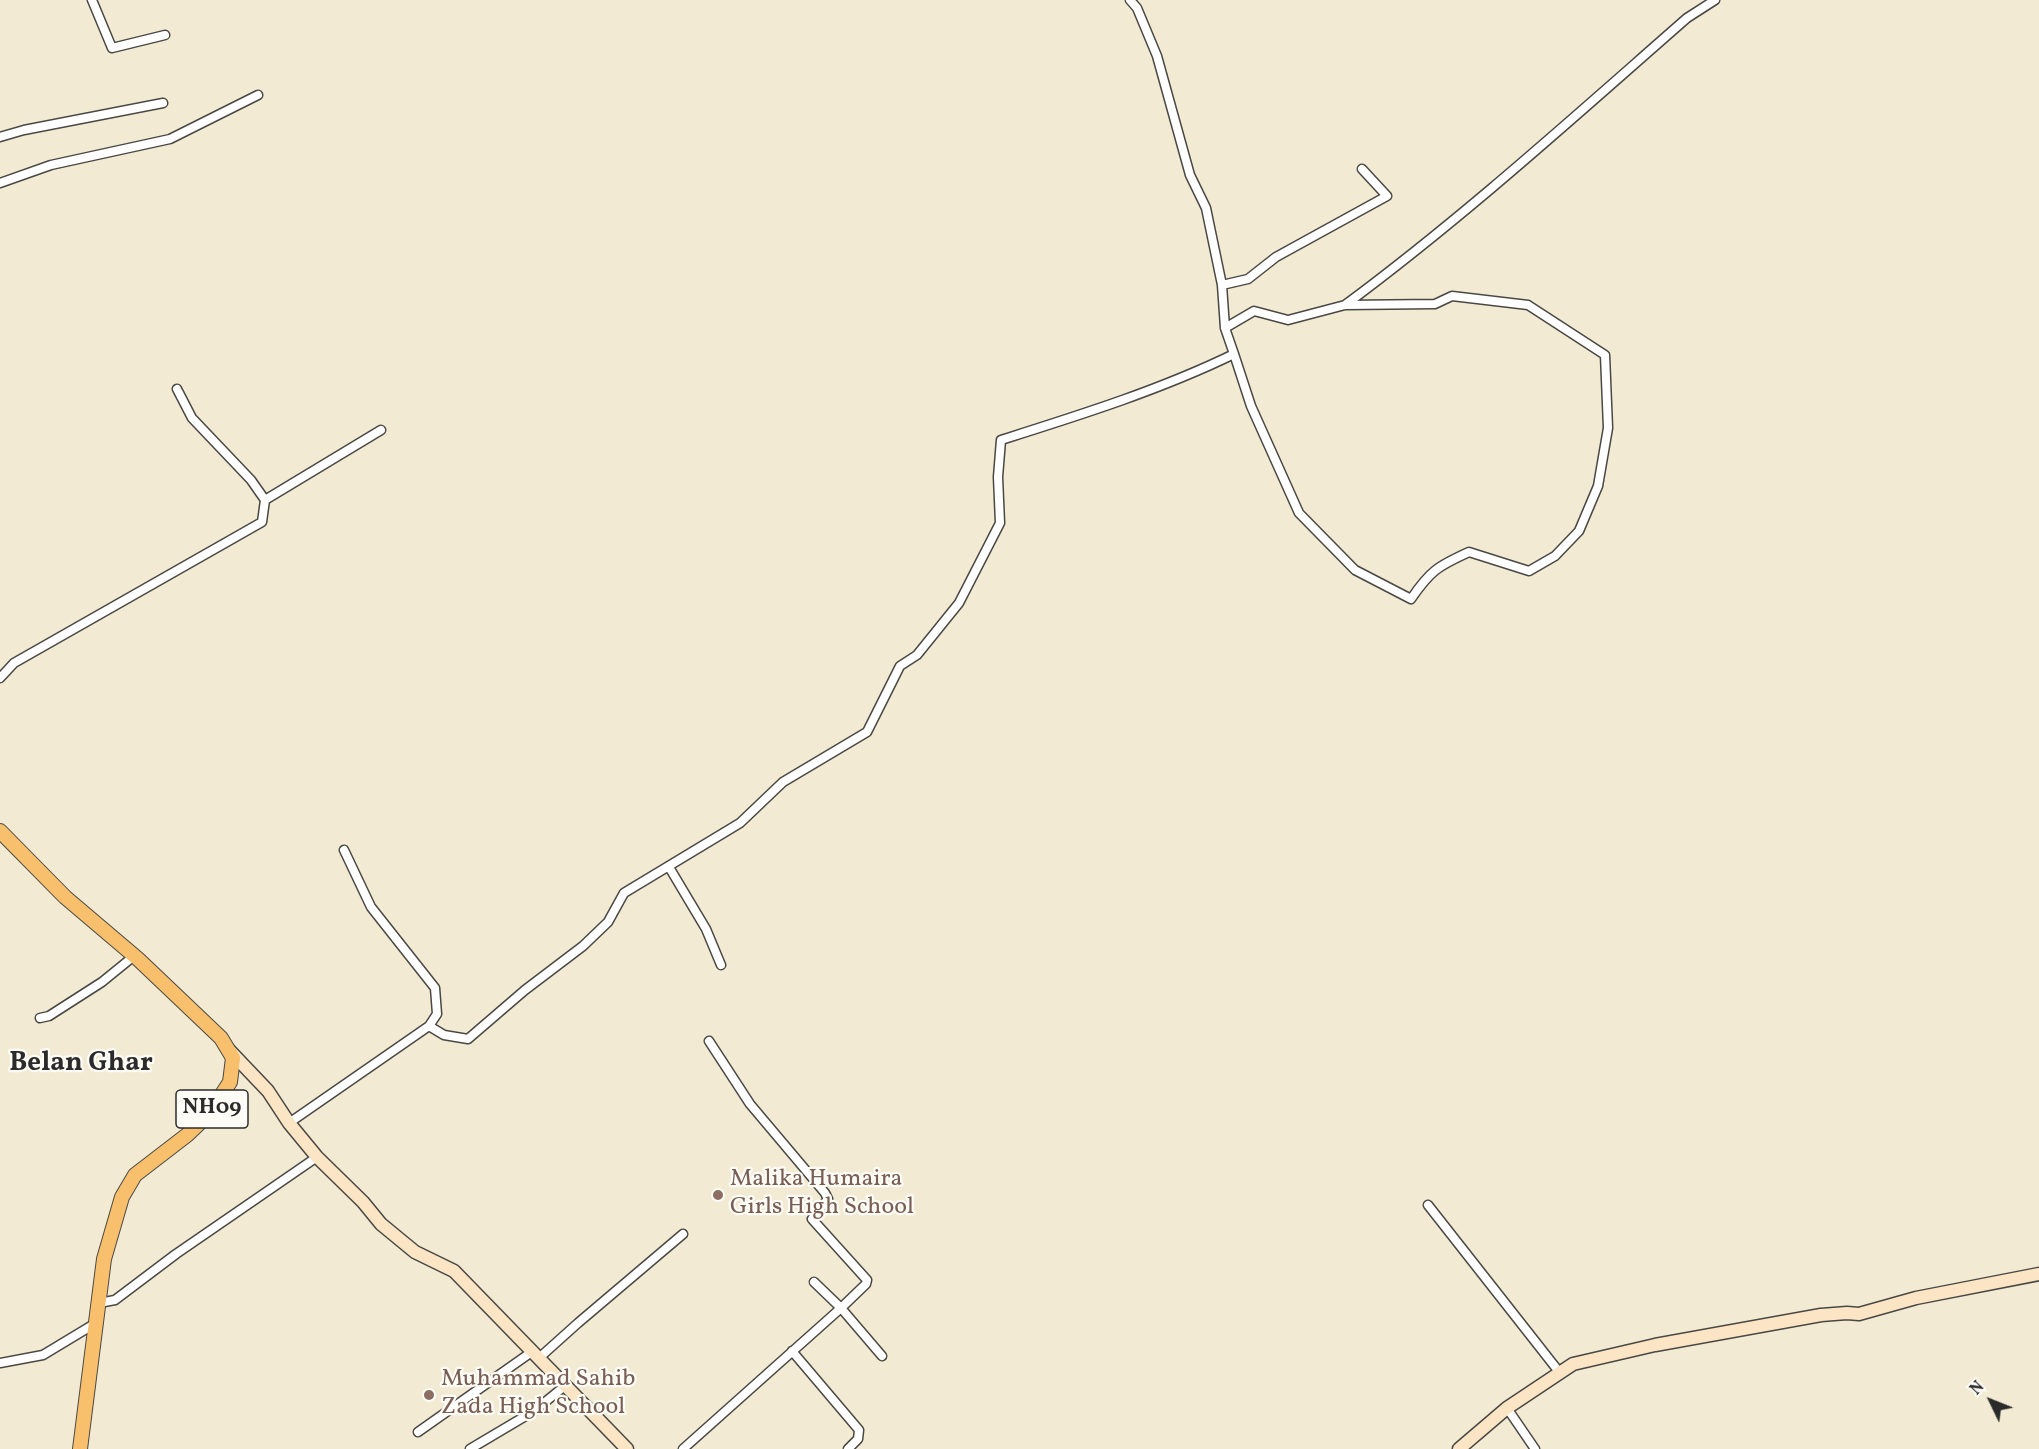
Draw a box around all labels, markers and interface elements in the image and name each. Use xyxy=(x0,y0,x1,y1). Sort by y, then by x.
district label: Belan Ghar xyxy=(9,1049,153,1081)
road number: NH09 xyxy=(176,1090,248,1128)
place label: Malika Humaira Girls High School xyxy=(730,1167,914,1223)
marker: Malika Humaira Girls High School xyxy=(711,1188,725,1202)
place label: Muhammad Sahib Zada High School xyxy=(441,1367,635,1423)
north arrow xyxy=(1961,1371,2021,1431)
text: N xyxy=(1966,1377,1990,1400)
marker: Muhammad Sahib Zada High School xyxy=(422,1388,436,1402)

